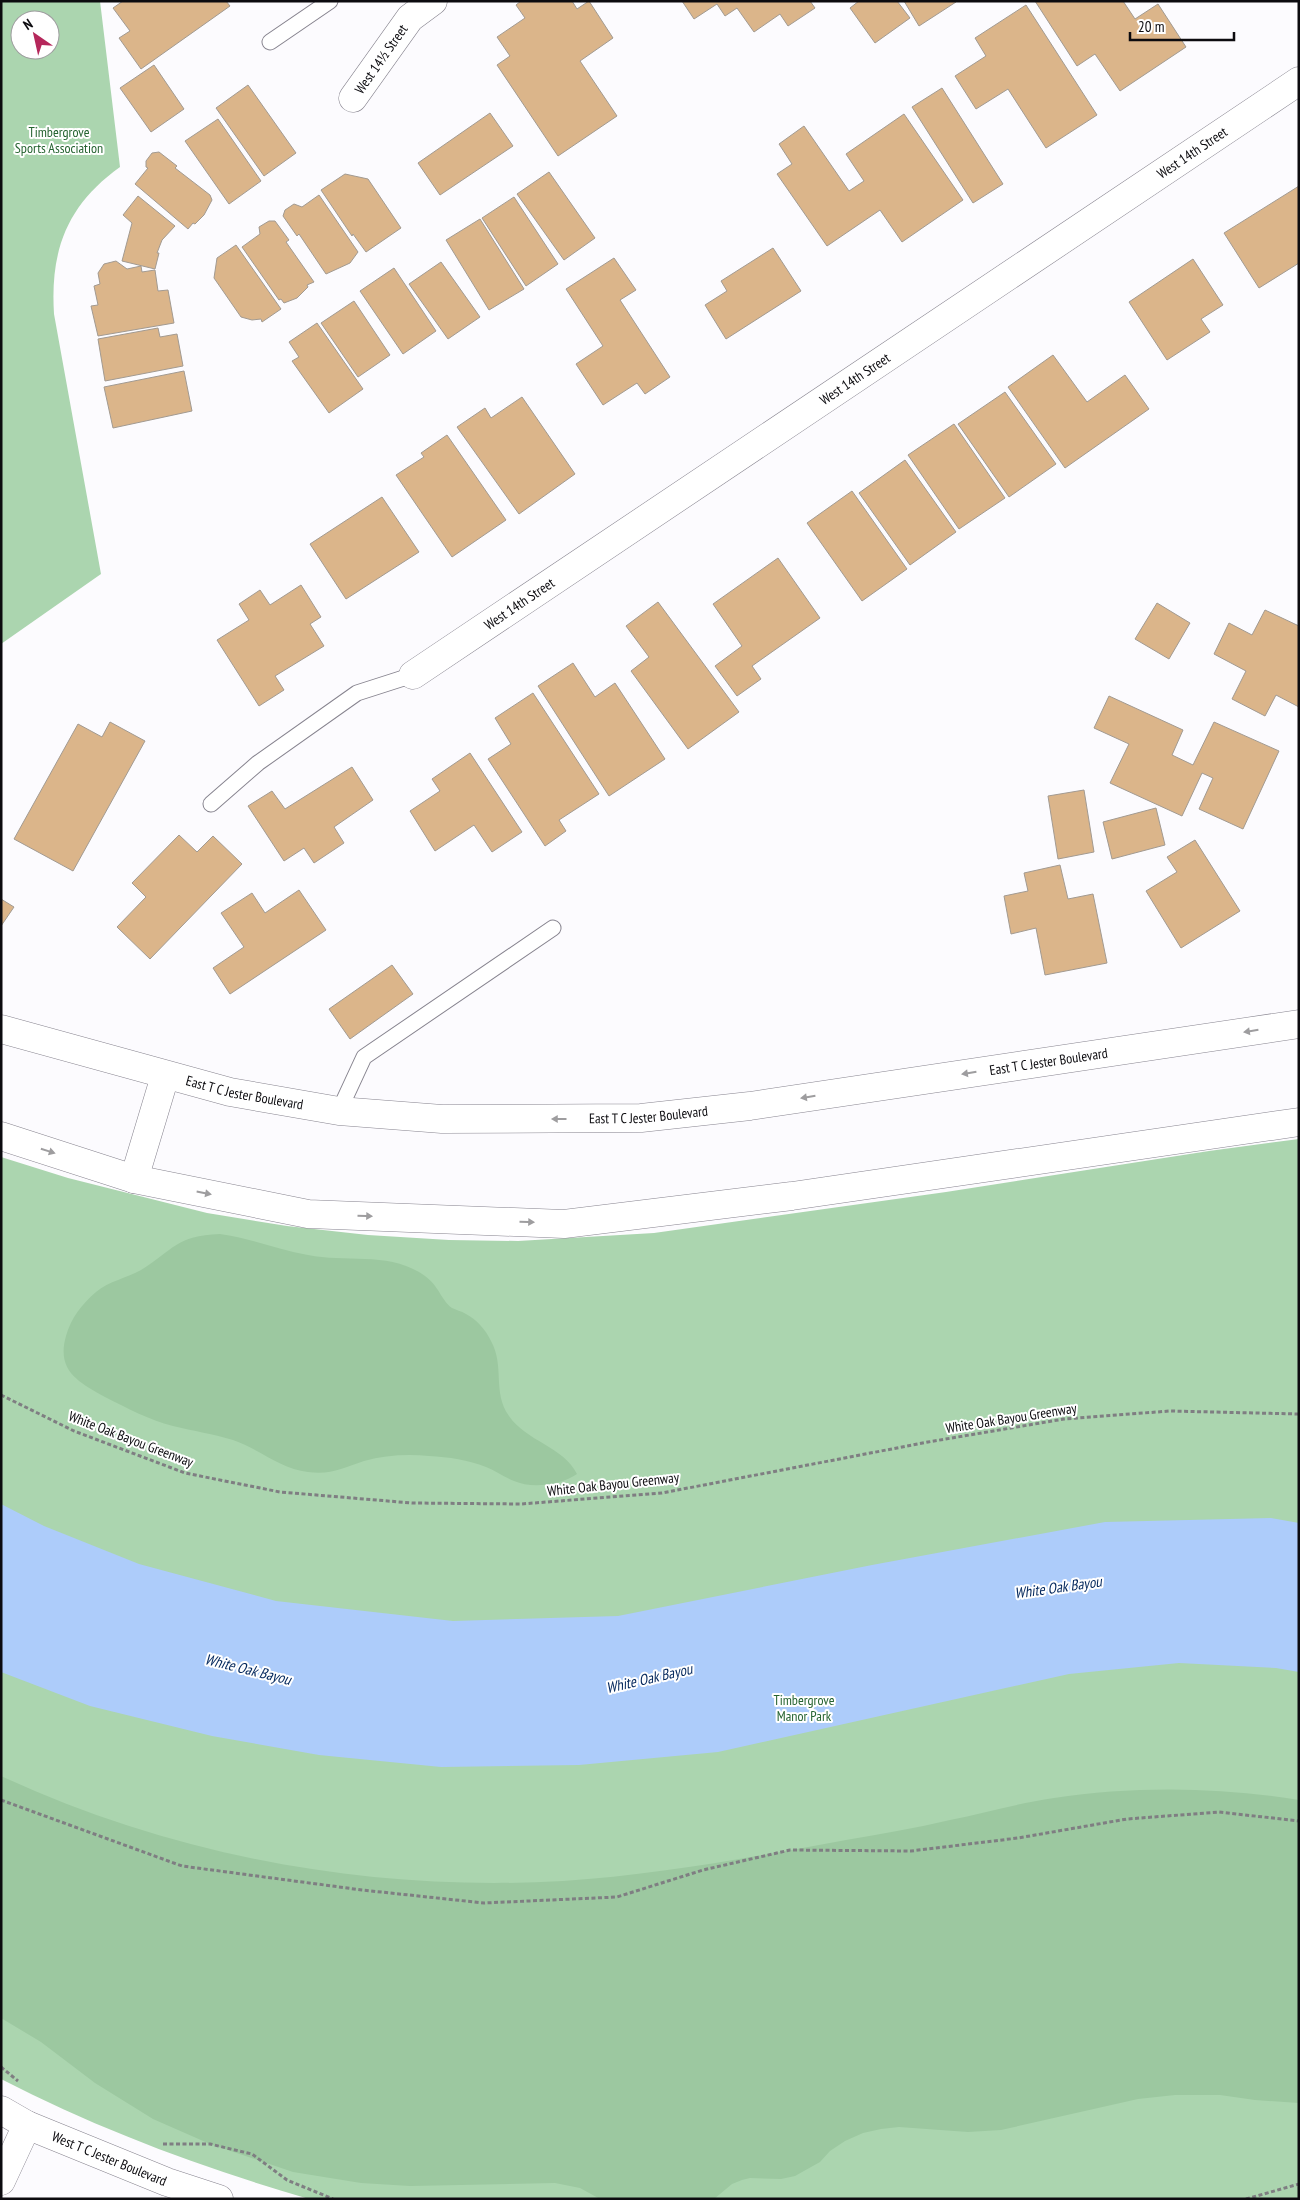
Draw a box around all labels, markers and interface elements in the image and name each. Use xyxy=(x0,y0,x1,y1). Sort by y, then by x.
north arrow xyxy=(10,10,60,60)
scale bar xyxy=(1130,10,1234,42)
text: N xyxy=(20,15,36,34)
text: 20 m xyxy=(1138,17,1164,36)
street label: West 14½ Street xyxy=(351,21,412,97)
park label: Timbergrove Sports Association xyxy=(15,123,103,157)
street label: West 14th Street xyxy=(1153,123,1231,183)
street label: West 14th Street xyxy=(816,349,894,409)
street label: West 14th Street xyxy=(481,574,558,634)
one-way arrow xyxy=(1242,1027,1258,1035)
street label: East T C Jester Boulevard xyxy=(988,1044,1109,1079)
one-way arrow xyxy=(960,1070,976,1078)
street label: East T C Jester Boulevard xyxy=(184,1071,305,1114)
one-way arrow xyxy=(800,1094,816,1102)
street label: East T C Jester Boulevard xyxy=(589,1102,709,1127)
one-way arrow xyxy=(551,1115,567,1123)
one-way arrow xyxy=(40,1148,55,1155)
one-way arrow xyxy=(197,1189,212,1197)
one-way arrow xyxy=(357,1213,373,1221)
one-way arrow xyxy=(519,1219,535,1227)
street label: White Oak Bayou Greenway xyxy=(944,1399,1079,1437)
street label: White Oak Bayou Greenway xyxy=(66,1407,197,1471)
street label: White Oak Bayou Greenway xyxy=(546,1468,681,1500)
water label: White Oak Bayou xyxy=(1013,1571,1104,1603)
water label: White Oak Bayou xyxy=(203,1649,294,1689)
water label: White Oak Bayou xyxy=(604,1659,695,1697)
park label: Timbergrove Manor Park xyxy=(773,1691,835,1725)
street label: West T C Jester Boulevard xyxy=(49,2127,169,2190)

